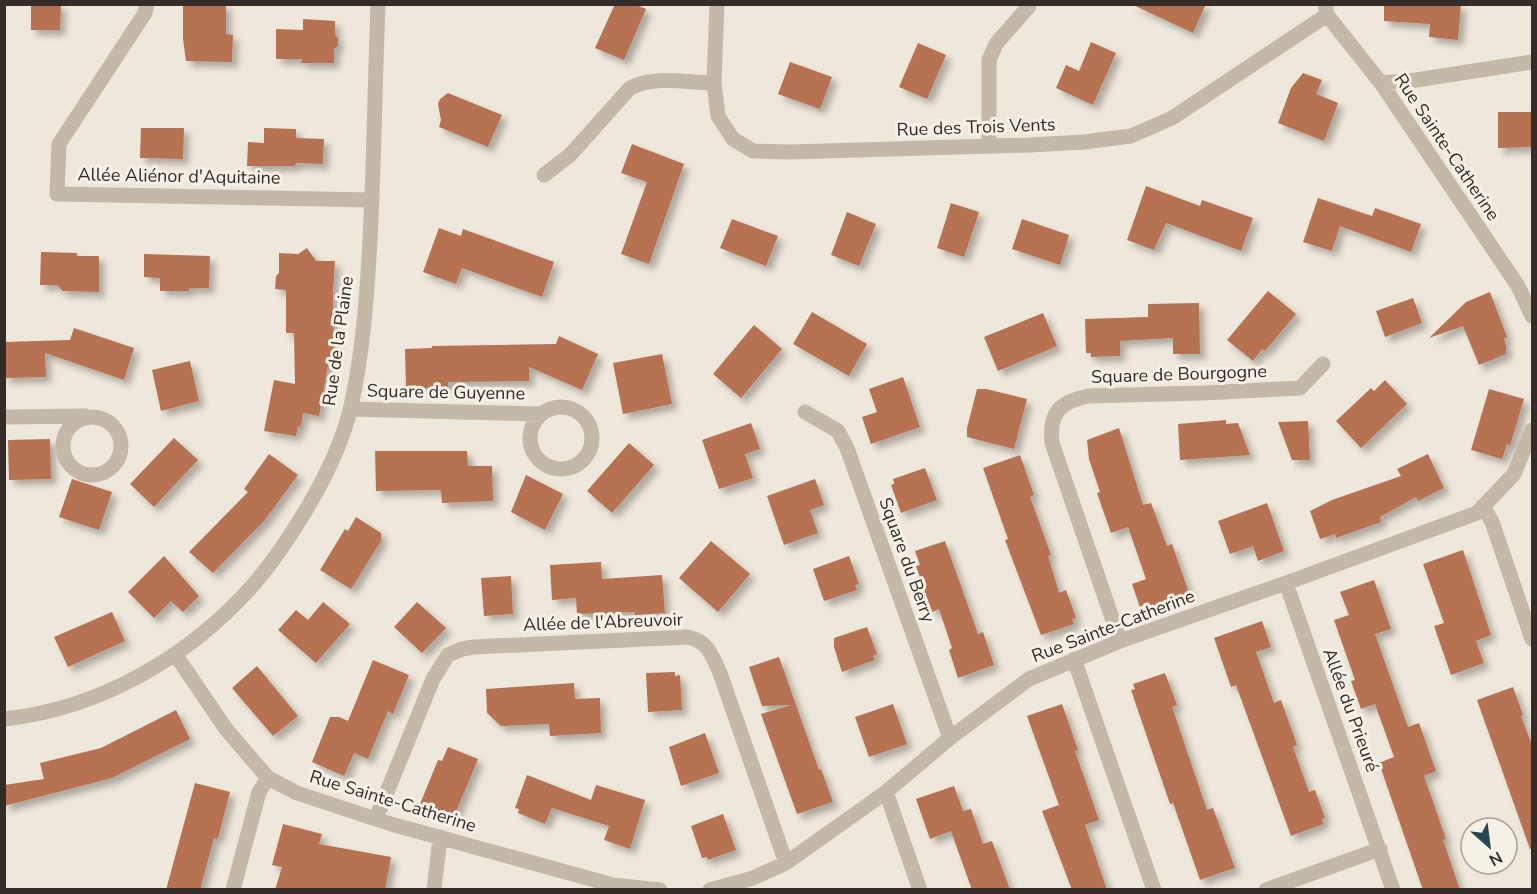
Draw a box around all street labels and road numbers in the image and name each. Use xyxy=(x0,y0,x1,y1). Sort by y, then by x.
street label: Rue Sainte-Catherine xyxy=(1389,69,1505,225)
street label: Rue des Trois Vents xyxy=(896,112,1056,142)
street label: Allée Aliénor d'Aquitaine xyxy=(77,162,281,190)
street label: Rue de la Plaine xyxy=(317,275,359,407)
street label: Square de Bourgogne xyxy=(1091,359,1267,389)
street label: Square de Guyenne xyxy=(367,379,525,405)
street label: Square du Berry xyxy=(873,494,941,627)
street label: Rue Sainte-Catherine xyxy=(1028,584,1198,668)
street label: Allée de l'Abreuvoir xyxy=(523,607,684,637)
street label: Allée du Prieuré xyxy=(1317,645,1385,775)
street label: Rue Sainte-Catherine xyxy=(307,764,479,838)

